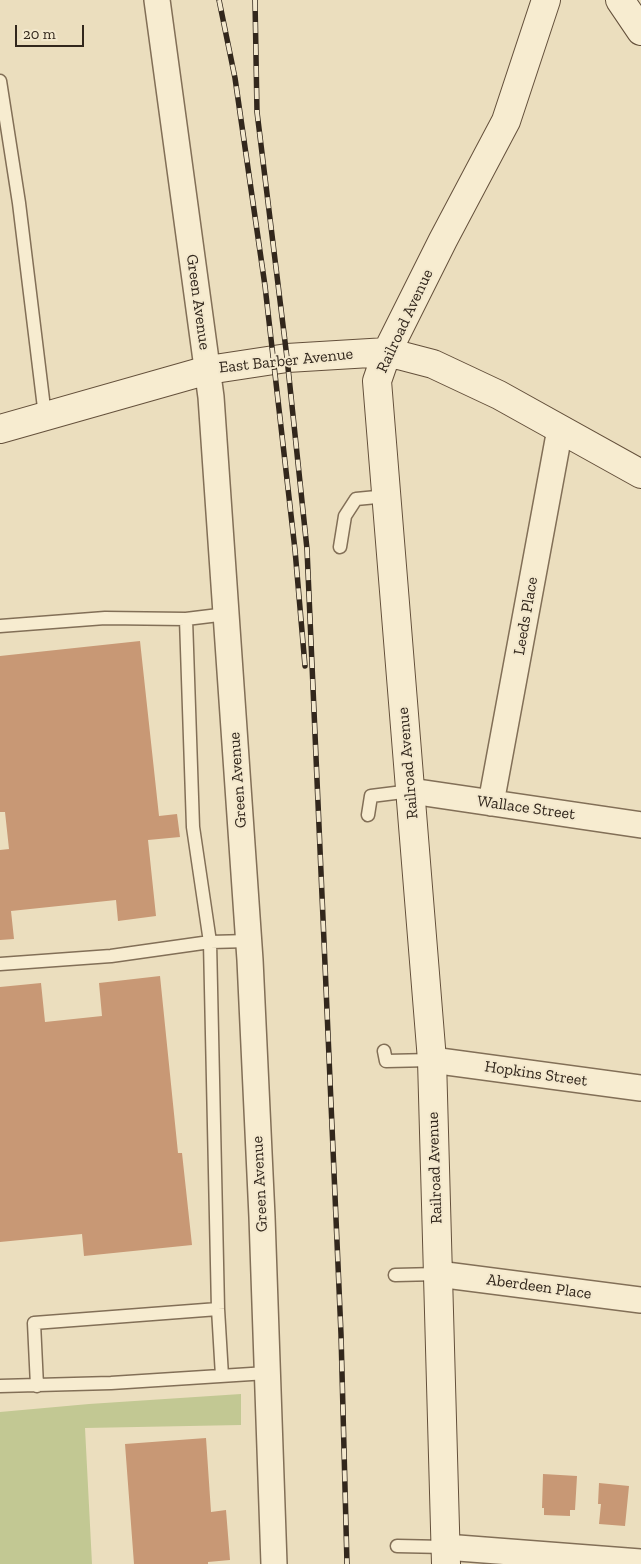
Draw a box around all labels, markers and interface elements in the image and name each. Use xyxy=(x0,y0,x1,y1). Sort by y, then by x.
scale bar xyxy=(18,15,86,47)
text: 20 m xyxy=(23,25,56,43)
street label: Green Avenue xyxy=(182,253,214,351)
street label: Railroad Avenue xyxy=(373,266,437,376)
street label: East Barber Avenue xyxy=(218,344,354,378)
street label: Leeds Place xyxy=(510,575,542,657)
street label: Railroad Avenue xyxy=(394,706,422,820)
street label: Green Avenue xyxy=(225,731,251,829)
street label: Wallace Street xyxy=(476,792,576,824)
street label: Hopkins Street xyxy=(483,1057,589,1091)
street label: Railroad Avenue xyxy=(423,1112,447,1224)
street label: Green Avenue xyxy=(248,1135,272,1233)
street label: Aberdeen Place xyxy=(485,1270,593,1304)

